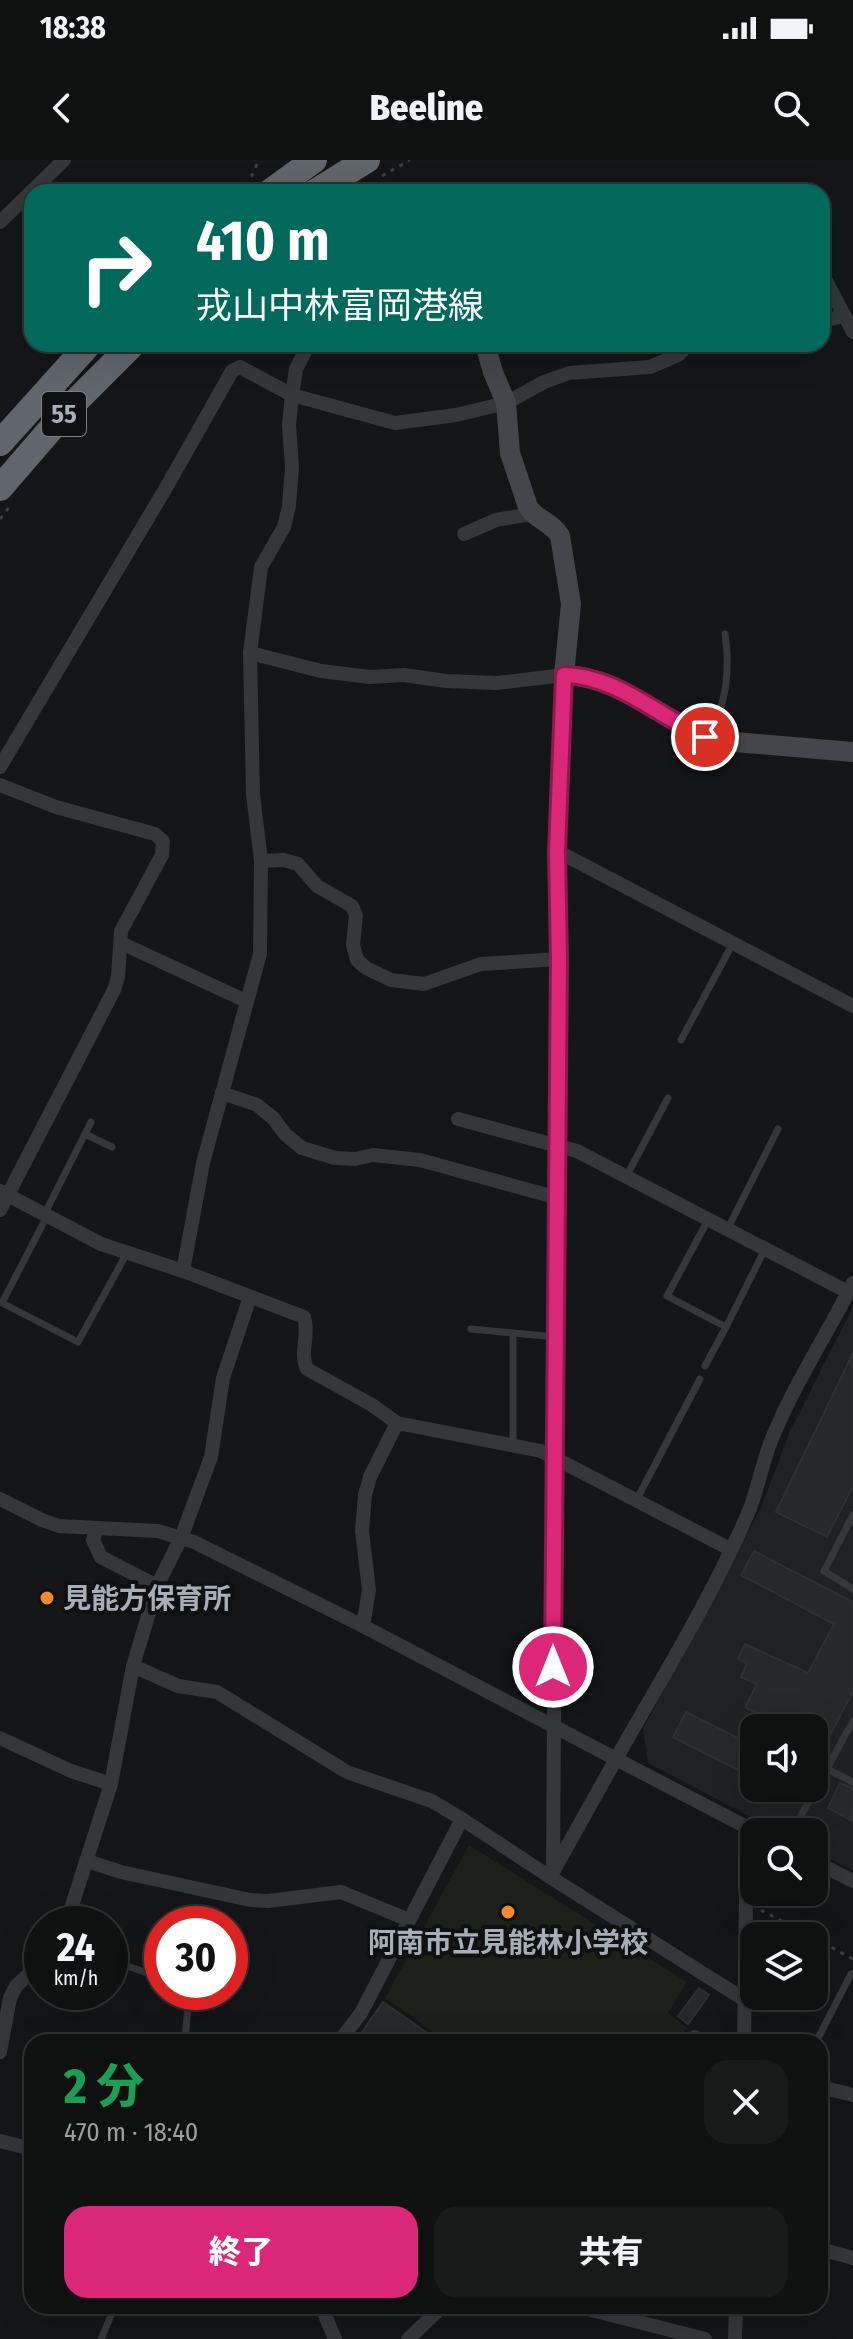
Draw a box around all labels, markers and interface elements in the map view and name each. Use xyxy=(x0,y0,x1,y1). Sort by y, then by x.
text: 18:38 xyxy=(40,10,106,46)
icon: back xyxy=(40,86,84,130)
text: Beeline xyxy=(370,86,483,130)
icon: search xyxy=(769,86,813,130)
text: 410 m xyxy=(196,208,330,275)
icon: right xyxy=(64,216,168,320)
text: 戎山中林富岡港線 xyxy=(196,284,484,328)
road number: 55 xyxy=(42,392,86,436)
pin xyxy=(671,703,739,771)
icon: arrive xyxy=(683,715,727,759)
place label: 見能方保育所 xyxy=(63,1582,231,1615)
marker: 見能方保育所 xyxy=(38,1589,56,1607)
position arrow xyxy=(511,1625,595,1709)
map controls xyxy=(740,1714,828,2010)
button: sound xyxy=(740,1714,828,1802)
button: search xyxy=(740,1818,828,1906)
marker: 阿南市立見能林小学校 xyxy=(499,1903,517,1921)
speed limit sign: 30 xyxy=(144,1906,248,2010)
button: layers xyxy=(740,1922,828,2010)
text: 24 xyxy=(57,1924,95,1972)
place label: 阿南市立見能林小学校 xyxy=(368,1926,648,1959)
text: km/h xyxy=(54,1966,98,1990)
text: 2 分 xyxy=(64,2058,144,2116)
button: close xyxy=(704,2060,788,2144)
text: 470 m · 18:40 xyxy=(64,2117,198,2148)
button: 終了 xyxy=(64,2206,418,2298)
button: 共有 xyxy=(434,2206,788,2298)

